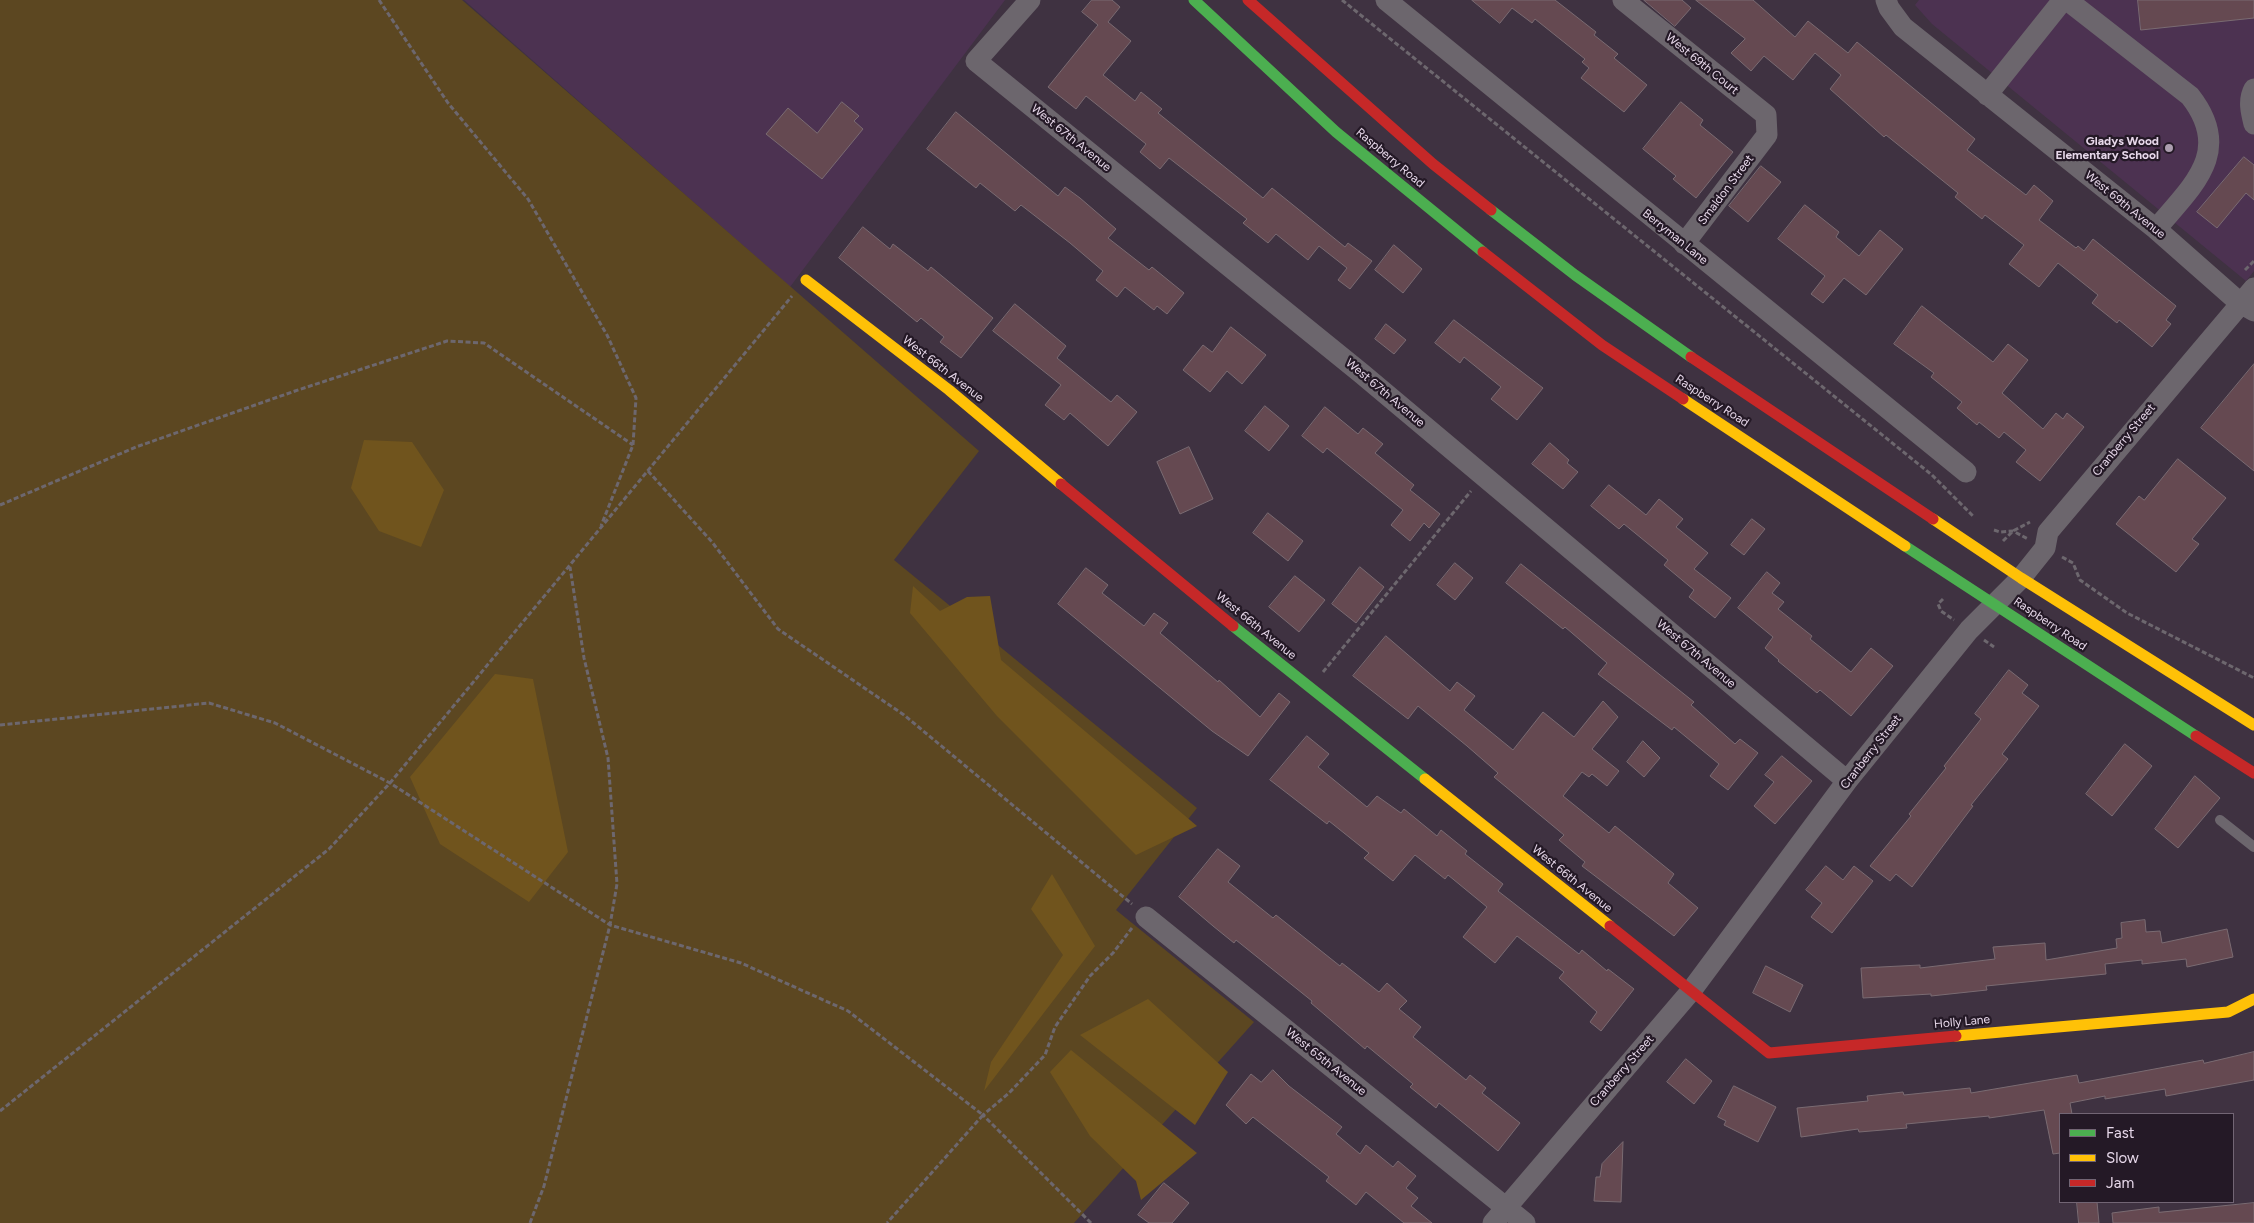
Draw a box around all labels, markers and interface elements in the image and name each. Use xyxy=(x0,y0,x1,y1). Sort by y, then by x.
street label: West 69th Court xyxy=(1663,30,1741,98)
street label: West 67th Avenue xyxy=(1028,101,1114,175)
street label: Raspberry Road xyxy=(1353,125,1427,191)
place label: Gladys Wood Elementary School xyxy=(2055,134,2159,162)
marker: Gladys Wood Elementary School xyxy=(2163,142,2175,154)
street label: Smaldon Street xyxy=(1695,152,1757,228)
street label: West 69th Avenue xyxy=(2082,168,2168,242)
street label: Berryman Lane xyxy=(1639,206,1711,268)
street label: West 66th Avenue xyxy=(900,333,986,405)
street label: West 67th Avenue xyxy=(1343,356,1427,430)
street label: Raspberry Road xyxy=(1672,372,1752,430)
street label: Cranberry Street xyxy=(2090,401,2158,479)
street label: West 66th Avenue xyxy=(1213,589,1299,663)
street label: Raspberry Road xyxy=(2011,594,2089,654)
street label: West 67th Avenue xyxy=(1654,617,1738,691)
street label: Cranberry Street xyxy=(1838,712,1904,792)
street label: West 66th Avenue xyxy=(1529,842,1615,916)
street label: Holly Lane xyxy=(1933,1012,1991,1032)
street label: West 65th Avenue xyxy=(1283,1025,1369,1099)
street label: Cranberry Street xyxy=(1587,1032,1657,1110)
legend xyxy=(2059,1113,2234,1203)
text: Fast xyxy=(2106,1124,2134,1142)
text: Slow xyxy=(2106,1149,2139,1167)
text: Jam xyxy=(2106,1174,2134,1192)

